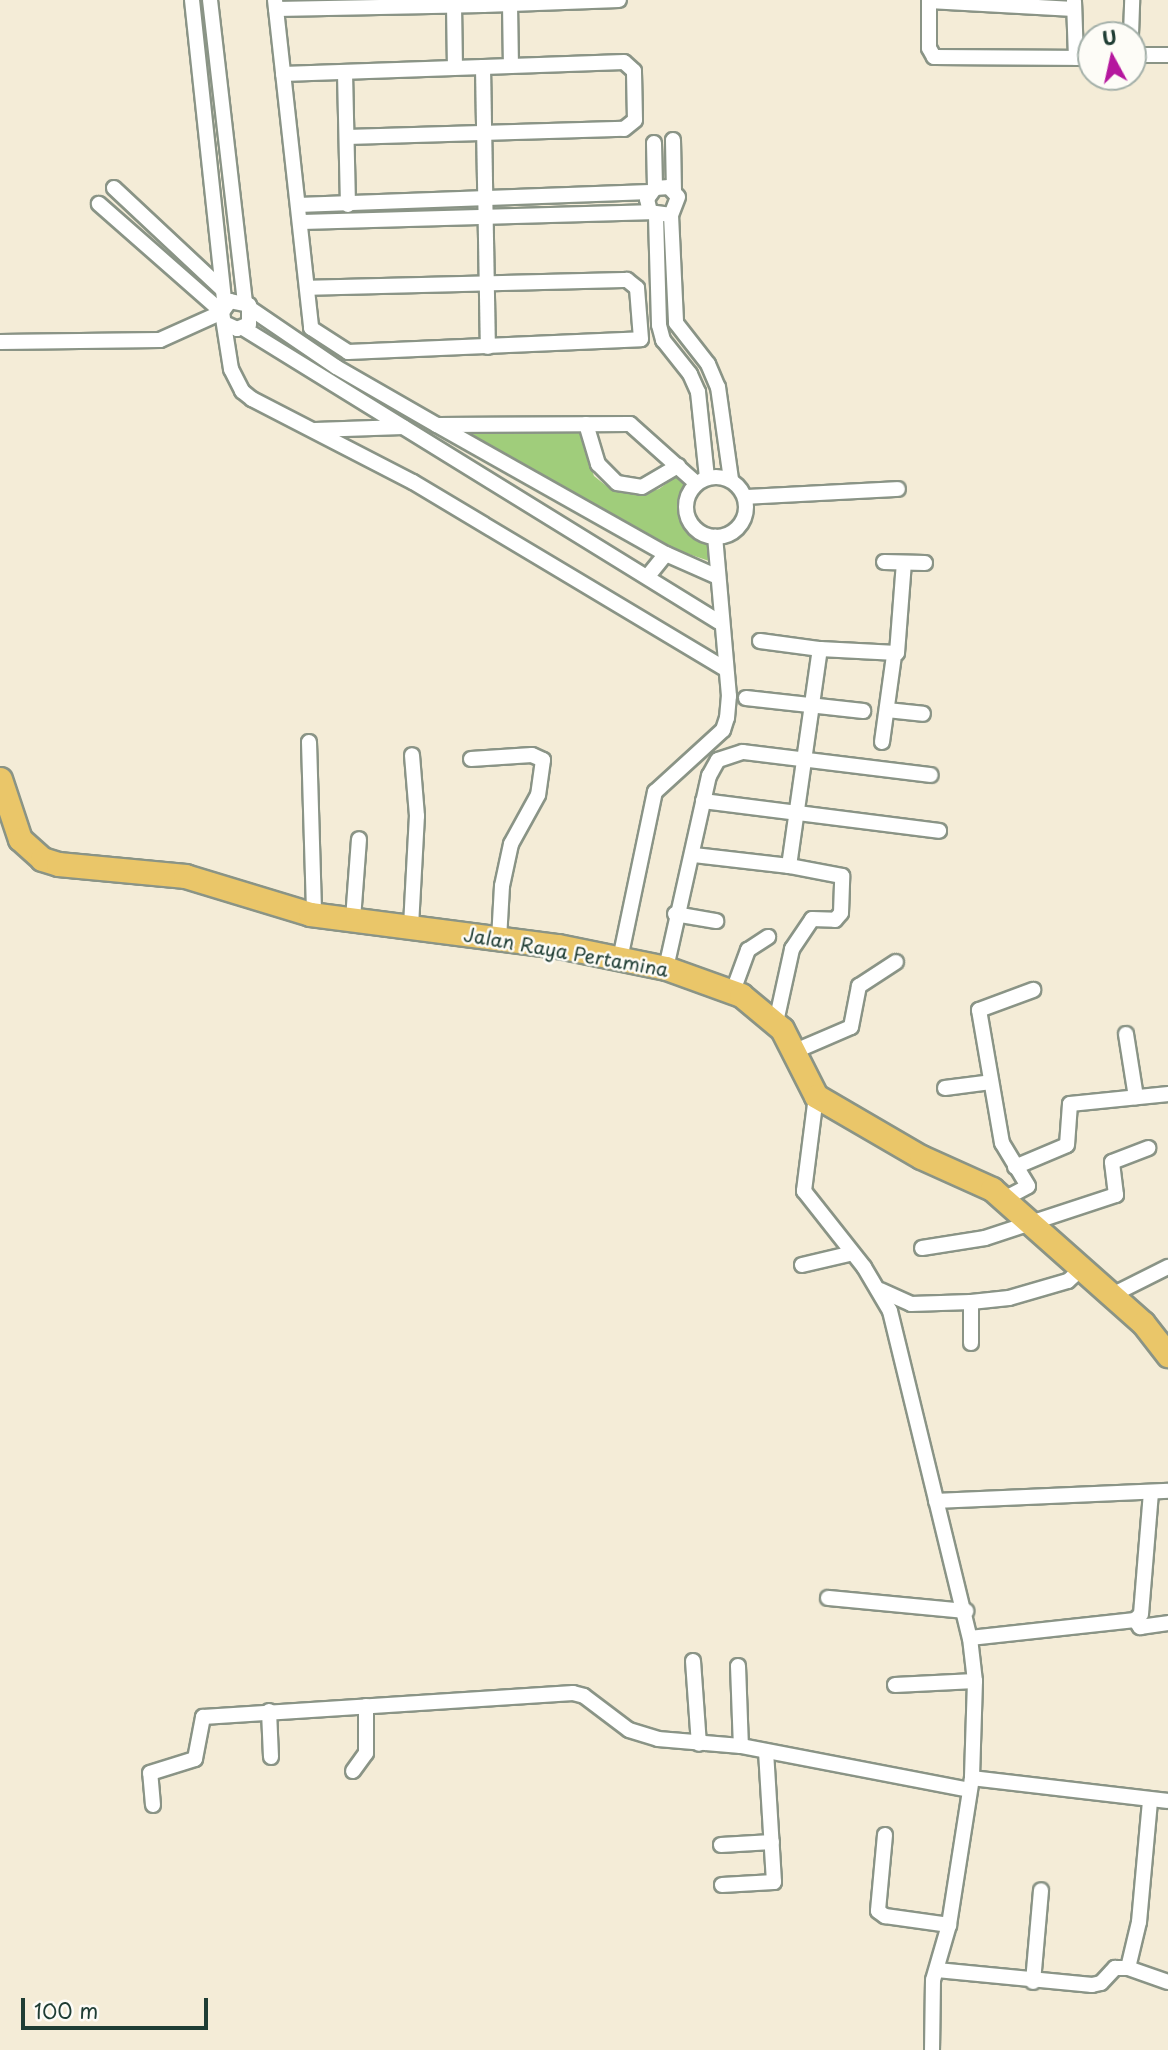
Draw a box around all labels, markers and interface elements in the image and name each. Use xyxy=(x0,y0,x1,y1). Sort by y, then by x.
north arrow xyxy=(1077,21,1147,91)
text: U xyxy=(1100,22,1118,52)
street label: Jalan Raya Pertamina xyxy=(462,923,670,981)
scale bar xyxy=(24,1983,212,2027)
text: 100 m xyxy=(34,1994,98,2026)

